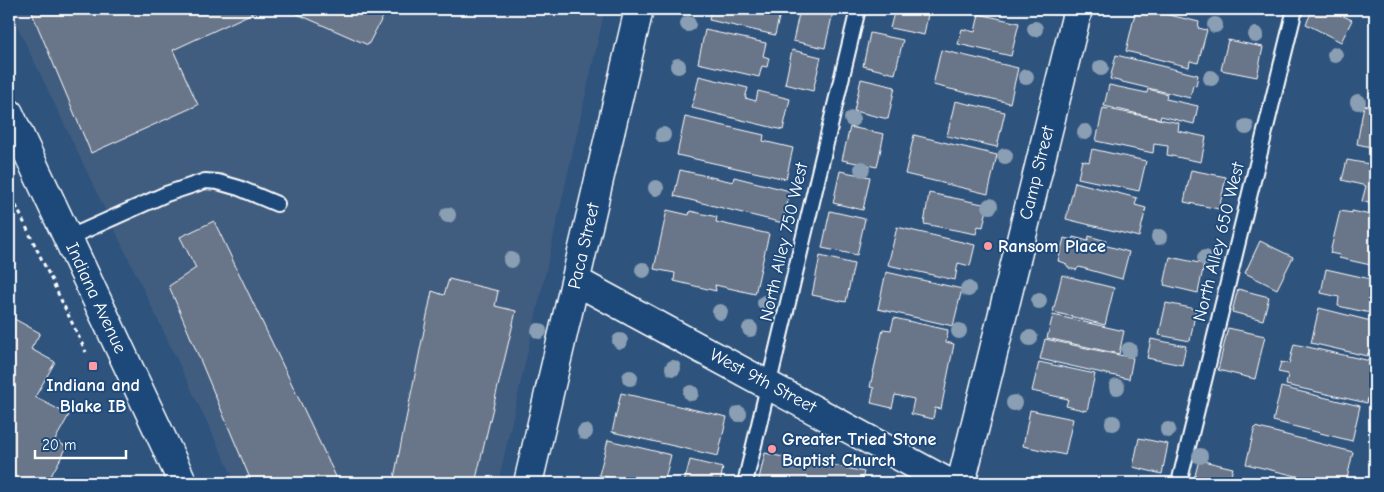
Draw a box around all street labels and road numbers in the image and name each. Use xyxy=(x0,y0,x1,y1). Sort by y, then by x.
street label: Camp Street xyxy=(1015,123,1059,222)
street label: North Alley 650 West xyxy=(1189,159,1249,324)
street label: North Alley 750 West xyxy=(756,160,813,323)
street label: Paca Street xyxy=(564,200,604,291)
street label: Indiana Avenue xyxy=(61,239,131,357)
street label: West 9th Street xyxy=(706,344,821,418)

